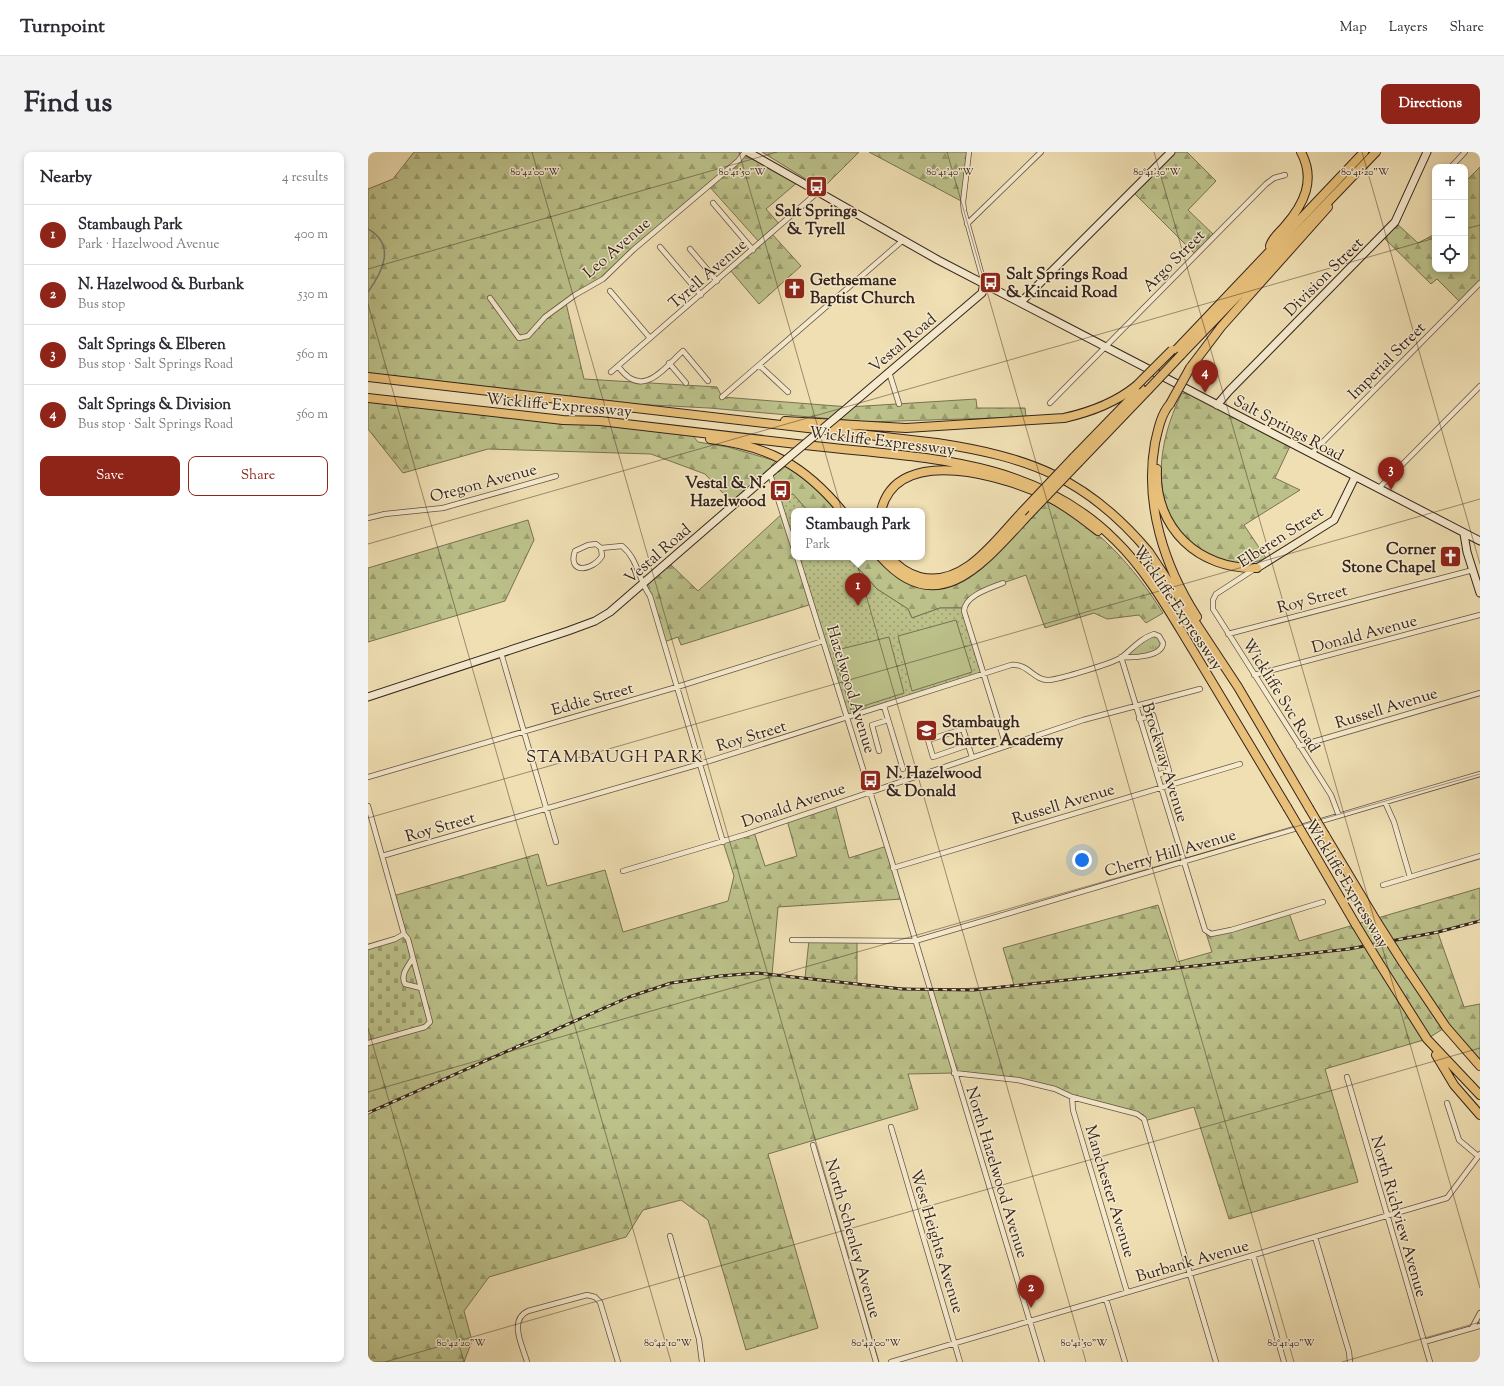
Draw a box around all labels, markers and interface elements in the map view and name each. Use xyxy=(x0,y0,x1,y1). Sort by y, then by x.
text: Turnpoint xyxy=(20,14,105,41)
text: Map xyxy=(1340,18,1367,38)
text: Layers xyxy=(1389,18,1427,38)
text: Share xyxy=(1449,18,1484,38)
text: Find us xyxy=(24,84,112,124)
button: Directions xyxy=(1381,84,1480,124)
map controls xyxy=(1432,164,1468,272)
button: + xyxy=(1432,164,1468,200)
text: 80°42'00"W xyxy=(510,165,560,180)
text: 80°41'50"W xyxy=(719,165,765,180)
text: 80°41'40"W xyxy=(926,165,974,180)
text: 80°41'30"W xyxy=(1133,165,1181,180)
text: 80°41'20"W xyxy=(1341,165,1389,180)
text: Nearby xyxy=(40,166,92,190)
text: 4 results xyxy=(282,169,328,187)
bus stop icon: Salt Springs & Tyrell xyxy=(803,173,829,199)
button: − xyxy=(1432,200,1468,236)
place label: Salt Springs & Tyrell xyxy=(775,201,857,242)
street label: Leo Avenue xyxy=(579,213,656,285)
text: Stambaugh Park xyxy=(78,215,183,236)
street label: Argo Street xyxy=(1138,225,1212,298)
text: 1 xyxy=(51,226,55,244)
text: 400 m xyxy=(294,226,328,244)
street label: Division Street xyxy=(1280,233,1370,323)
street label: Tyrell Avenue xyxy=(664,234,753,315)
text: Park · Hazelwood Avenue xyxy=(78,236,219,254)
button: locate xyxy=(1432,236,1468,272)
place label: Salt Springs Road & Kincaid Road xyxy=(1006,264,1129,305)
bus stop icon: Salt Springs Road & Kincaid Road xyxy=(978,269,1004,295)
place label: Gethsemane Baptist Church xyxy=(810,270,916,311)
text: N. Hazelwood & Burbank xyxy=(78,275,244,296)
church icon: Gethsemane Baptist Church xyxy=(781,275,807,301)
text: 2 xyxy=(50,286,56,304)
text: 530 m xyxy=(298,286,328,304)
text: Bus stop xyxy=(78,296,125,314)
street label: Vestal Road xyxy=(865,309,942,379)
street label: Imperial Street xyxy=(1344,317,1432,406)
text: Salt Springs & Elberen xyxy=(78,335,226,356)
text: 3 xyxy=(50,346,56,364)
text: 560 m xyxy=(297,346,328,364)
text: Bus stop · Salt Springs Road xyxy=(78,356,233,374)
pin: 4 xyxy=(1192,360,1218,393)
street label: Wickliffe Expressway xyxy=(485,389,633,424)
street label: Salt Springs Road xyxy=(1229,390,1347,468)
text: Salt Springs & Division xyxy=(78,395,231,416)
text: 4 xyxy=(50,406,56,424)
text: 560 m xyxy=(297,406,328,424)
text: Bus stop · Salt Springs Road xyxy=(78,416,233,434)
street label: Wickliffe Expressway xyxy=(807,422,956,463)
button: Save xyxy=(40,456,180,496)
button: Share xyxy=(188,456,328,496)
pin: 3 xyxy=(1378,457,1404,490)
street label: Oregon Avenue xyxy=(428,459,540,510)
place label: Vestal & N. Hazelwood xyxy=(685,473,767,514)
bus stop icon: Vestal & N. Hazelwood xyxy=(768,478,794,504)
street label: Elberen Street xyxy=(1234,501,1329,574)
popup xyxy=(791,508,925,560)
text: Stambaugh Park xyxy=(806,515,910,536)
street label: Vestal Road xyxy=(620,519,697,590)
text: Park xyxy=(806,536,830,554)
place label: Corner Stone Chapel xyxy=(1342,539,1437,580)
street label: Wickliffe Expressway xyxy=(1126,541,1227,676)
church icon: Corner Stone Chapel xyxy=(1438,544,1464,570)
pin: 1 xyxy=(845,573,871,606)
street label: Roy Street xyxy=(1275,580,1351,621)
street label: Donald Avenue xyxy=(1309,610,1420,661)
street label: Hazelwood Avenue xyxy=(819,623,880,757)
street label: Wickliffe Svc Road xyxy=(1236,635,1324,758)
street label: Eddie Street xyxy=(549,678,637,723)
street label: Russell Avenue xyxy=(1333,683,1441,736)
street label: Brockway Avenue xyxy=(1134,700,1193,826)
place label: Stambaugh Charter Academy xyxy=(942,712,1063,753)
street label: Roy Street xyxy=(714,716,790,759)
school or university icon: Stambaugh Charter Academy xyxy=(913,717,939,743)
district label: STAMBAUGH PARK xyxy=(526,746,704,770)
place label: N. Hazelwood & Donald xyxy=(886,763,983,804)
bus stop icon: N. Hazelwood & Donald xyxy=(858,768,884,794)
street label: Donald Avenue xyxy=(739,778,849,835)
street label: Russell Avenue xyxy=(1010,779,1118,832)
street label: Roy Street xyxy=(403,807,479,849)
street label: Wickliffe Expressway xyxy=(1298,815,1394,953)
street label: Cherry Hill Avenue xyxy=(1102,825,1239,884)
your location xyxy=(1072,850,1092,870)
street label: North Hazelwood Avenue xyxy=(959,1084,1033,1261)
street label: Manchester Avenue xyxy=(1078,1123,1140,1261)
street label: North Richview Avenue xyxy=(1364,1133,1432,1300)
street label: North Schenley Avenue xyxy=(818,1156,885,1321)
street label: West Heights Avenue xyxy=(903,1167,968,1316)
street label: Burbank Avenue xyxy=(1134,1235,1252,1289)
pin: 2 xyxy=(1018,1275,1044,1308)
text: 80°42'20"W xyxy=(436,1336,486,1351)
text: 80°42'10"W xyxy=(644,1336,692,1351)
text: 80°42'00"W xyxy=(851,1336,901,1351)
text: 80°41'50"W xyxy=(1061,1336,1107,1351)
text: 80°41'40"W xyxy=(1267,1336,1315,1351)

